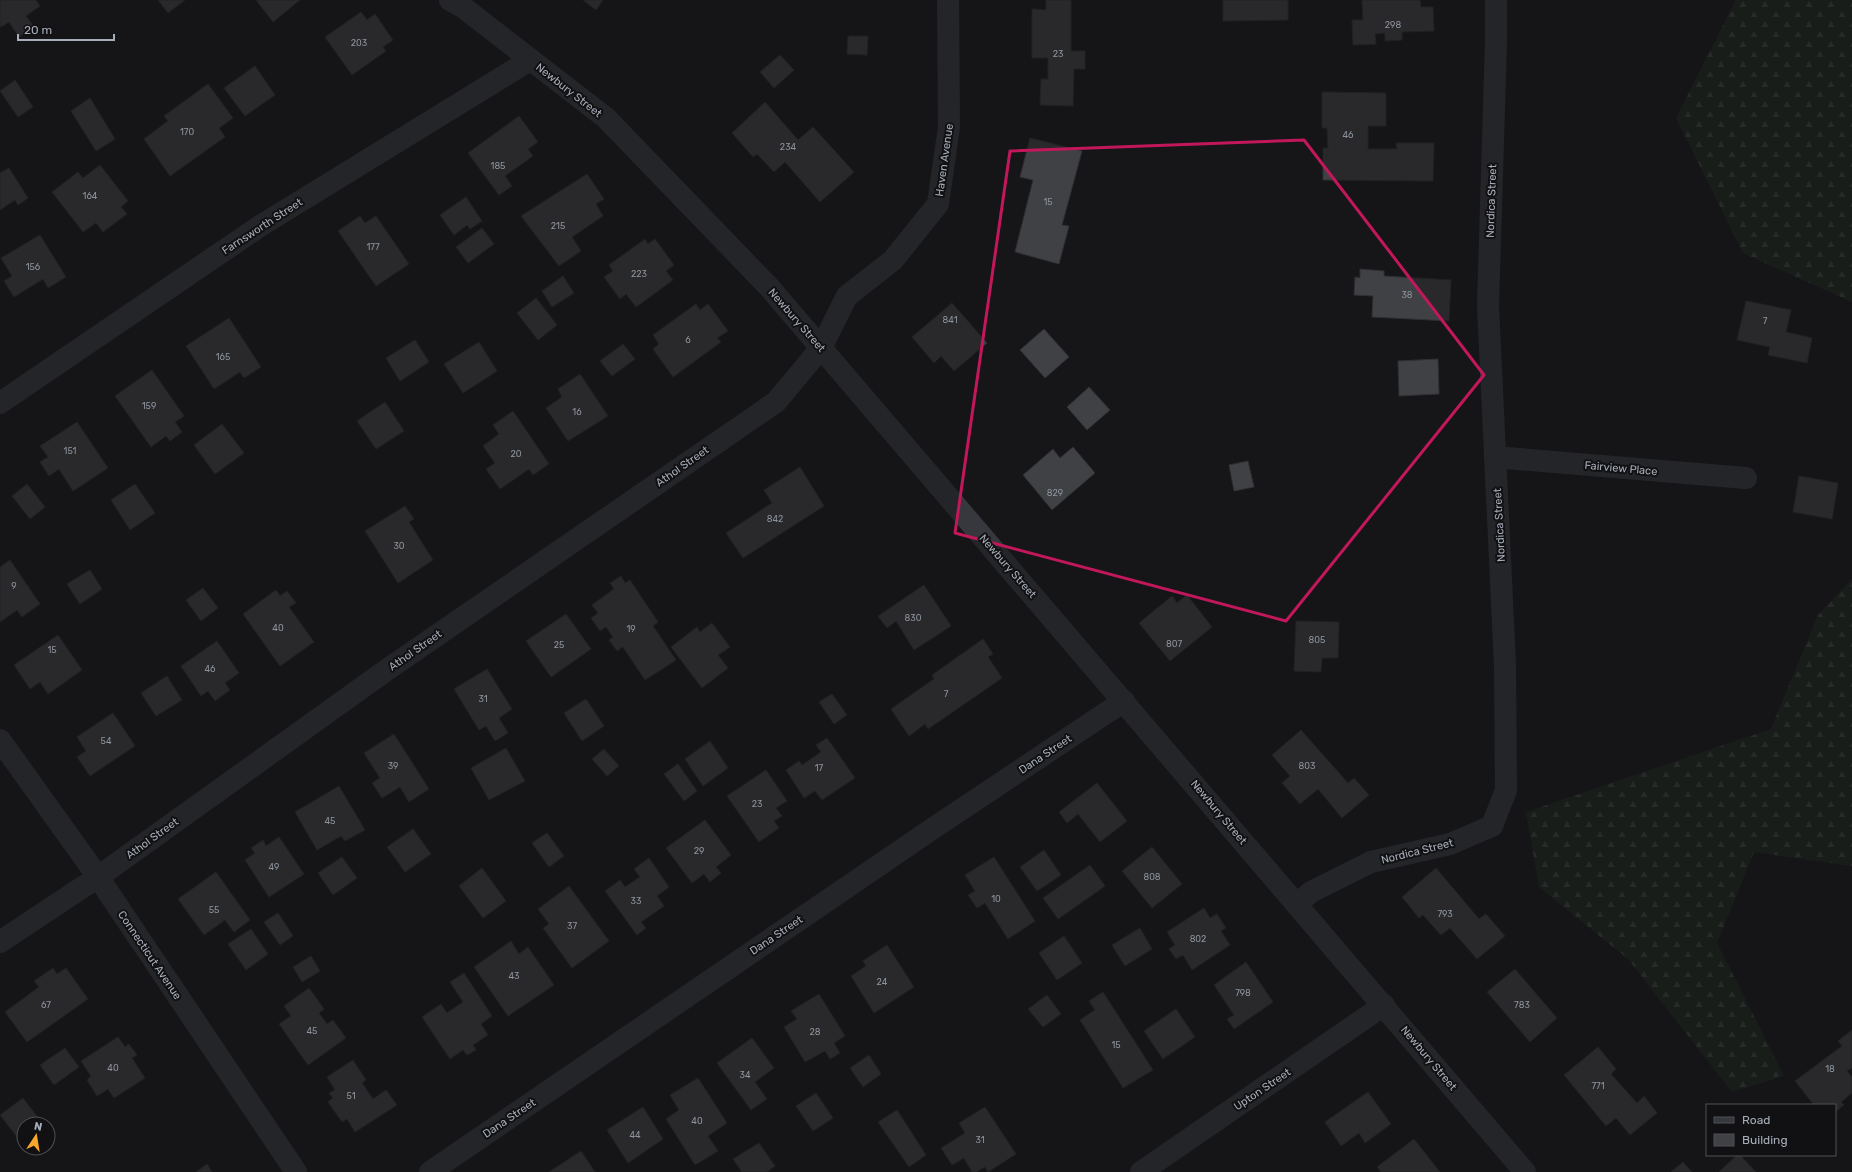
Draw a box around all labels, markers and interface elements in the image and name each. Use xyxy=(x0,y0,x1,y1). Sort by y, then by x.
scale bar xyxy=(18,16,114,42)
house number: 298 xyxy=(1385,20,1401,30)
text: 20 m xyxy=(24,23,52,37)
house number: 203 xyxy=(351,38,367,48)
house number: 23 xyxy=(1053,49,1063,59)
street label: Newbury Street xyxy=(533,61,605,121)
street label: Haven Avenue xyxy=(933,123,956,197)
house number: 170 xyxy=(180,127,194,137)
house number: 46 xyxy=(1342,130,1354,140)
house number: 234 xyxy=(780,142,797,152)
house number: 185 xyxy=(491,161,505,171)
street label: Nordica Street xyxy=(1484,163,1499,238)
house number: 164 xyxy=(83,191,98,201)
street label: Farnsworth Street xyxy=(220,195,305,257)
house number: 15 xyxy=(1043,197,1053,207)
house number: 215 xyxy=(551,221,565,231)
house number: 177 xyxy=(366,242,380,252)
house number: 156 xyxy=(26,262,41,272)
house number: 223 xyxy=(631,269,647,279)
street label: Newbury Street xyxy=(765,286,828,355)
house number: 38 xyxy=(1401,290,1413,300)
house number: 841 xyxy=(943,315,958,325)
house number: 7 xyxy=(1763,316,1768,326)
house number: 6 xyxy=(685,335,691,345)
house number: 165 xyxy=(216,352,230,362)
house number: 159 xyxy=(142,401,156,411)
house number: 16 xyxy=(572,407,582,417)
street label: Athol Street xyxy=(653,443,712,489)
house number: 151 xyxy=(64,446,77,456)
house number: 20 xyxy=(511,449,522,459)
street label: Fairview Place xyxy=(1584,459,1658,478)
street label: Nordica Street xyxy=(1491,487,1508,562)
house number: 829 xyxy=(1047,488,1063,498)
house number: 842 xyxy=(767,514,783,524)
street label: Newbury Street xyxy=(976,532,1039,601)
house number: 30 xyxy=(393,541,405,551)
house number: 9 xyxy=(11,581,17,591)
house number: 830 xyxy=(905,613,922,623)
house number: 40 xyxy=(272,623,284,633)
house number: 19 xyxy=(626,624,636,634)
street label: Athol Street xyxy=(386,627,445,673)
house number: 805 xyxy=(1309,635,1325,645)
house number: 807 xyxy=(1166,639,1182,649)
house number: 25 xyxy=(554,640,564,650)
house number: 15 xyxy=(47,645,57,655)
house number: 46 xyxy=(204,664,216,674)
house number: 7 xyxy=(944,689,949,699)
house number: 31 xyxy=(478,694,488,704)
street label: Dana Street xyxy=(1016,732,1075,777)
house number: 54 xyxy=(101,736,112,746)
house number: 39 xyxy=(388,761,398,771)
house number: 803 xyxy=(1299,761,1315,771)
house number: 17 xyxy=(815,763,824,773)
street label: Newbury Street xyxy=(1188,777,1250,848)
house number: 23 xyxy=(752,799,762,809)
street label: Athol Street xyxy=(124,815,182,862)
house number: 45 xyxy=(325,816,335,826)
street label: Nordica Street xyxy=(1380,836,1455,867)
house number: 29 xyxy=(694,846,704,856)
house number: 49 xyxy=(269,862,279,872)
house number: 808 xyxy=(1143,872,1161,882)
house number: 10 xyxy=(991,894,1001,904)
house number: 33 xyxy=(631,896,641,906)
house number: 55 xyxy=(209,905,219,915)
street label: Connecticut Avenue xyxy=(115,908,184,1002)
house number: 793 xyxy=(1437,909,1453,919)
street label: Dana Street xyxy=(747,913,806,958)
house number: 37 xyxy=(567,921,577,931)
house number: 802 xyxy=(1190,934,1206,944)
house number: 43 xyxy=(509,971,520,981)
house number: 24 xyxy=(877,977,888,987)
house number: 798 xyxy=(1235,988,1251,998)
house number: 67 xyxy=(41,1000,51,1010)
house number: 783 xyxy=(1514,1000,1530,1010)
street label: Newbury Street xyxy=(1398,1023,1460,1094)
house number: 45 xyxy=(307,1026,317,1036)
house number: 28 xyxy=(809,1027,821,1037)
house number: 15 xyxy=(1111,1040,1121,1050)
house number: 40 xyxy=(107,1063,119,1073)
house number: 18 xyxy=(1825,1064,1835,1074)
street label: Upton Street xyxy=(1231,1065,1294,1113)
house number: 34 xyxy=(740,1070,751,1080)
house number: 771 xyxy=(1591,1081,1605,1091)
house number: 51 xyxy=(346,1091,356,1101)
street label: Dana Street xyxy=(480,1096,539,1141)
legend xyxy=(1706,1104,1836,1156)
text: Road xyxy=(1742,1113,1770,1127)
north arrow xyxy=(16,1116,56,1156)
house number: 40 xyxy=(691,1116,703,1126)
text: N xyxy=(33,1120,43,1134)
house number: 44 xyxy=(629,1130,641,1140)
text: Building xyxy=(1742,1133,1788,1147)
house number: 31 xyxy=(975,1135,985,1145)

